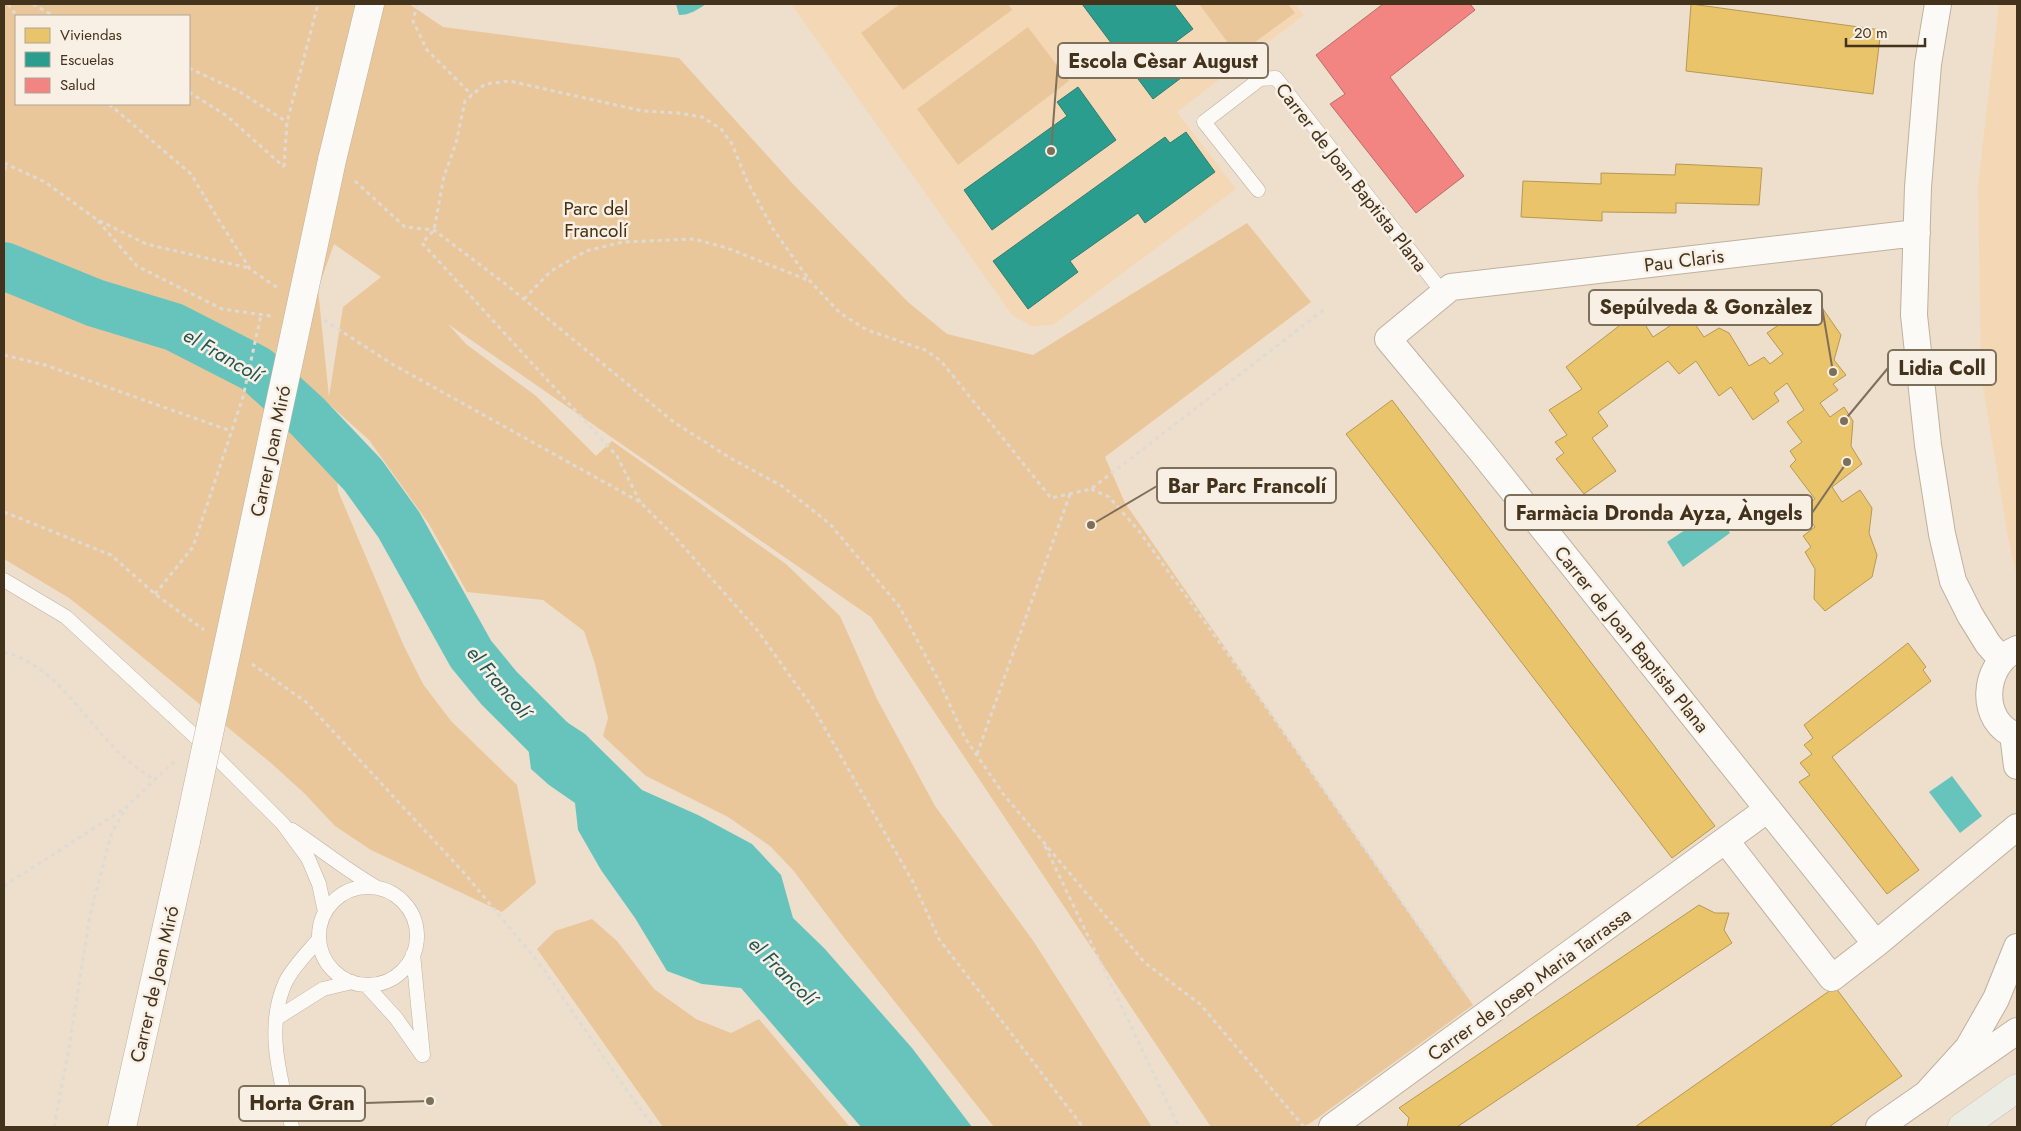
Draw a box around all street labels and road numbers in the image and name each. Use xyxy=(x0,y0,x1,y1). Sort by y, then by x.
street label: Carrer de Joan Baptista Plana xyxy=(1269,77,1434,277)
street label: Pau Claris xyxy=(1643,242,1726,279)
street label: Carrer Joan Miró xyxy=(243,383,298,519)
street label: Carrer de Joan Baptista Plana xyxy=(1548,540,1715,738)
street label: Carrer de Josep Maria Tarrassa xyxy=(1422,901,1637,1068)
street label: Carrer de Joan Miró xyxy=(123,903,186,1065)

